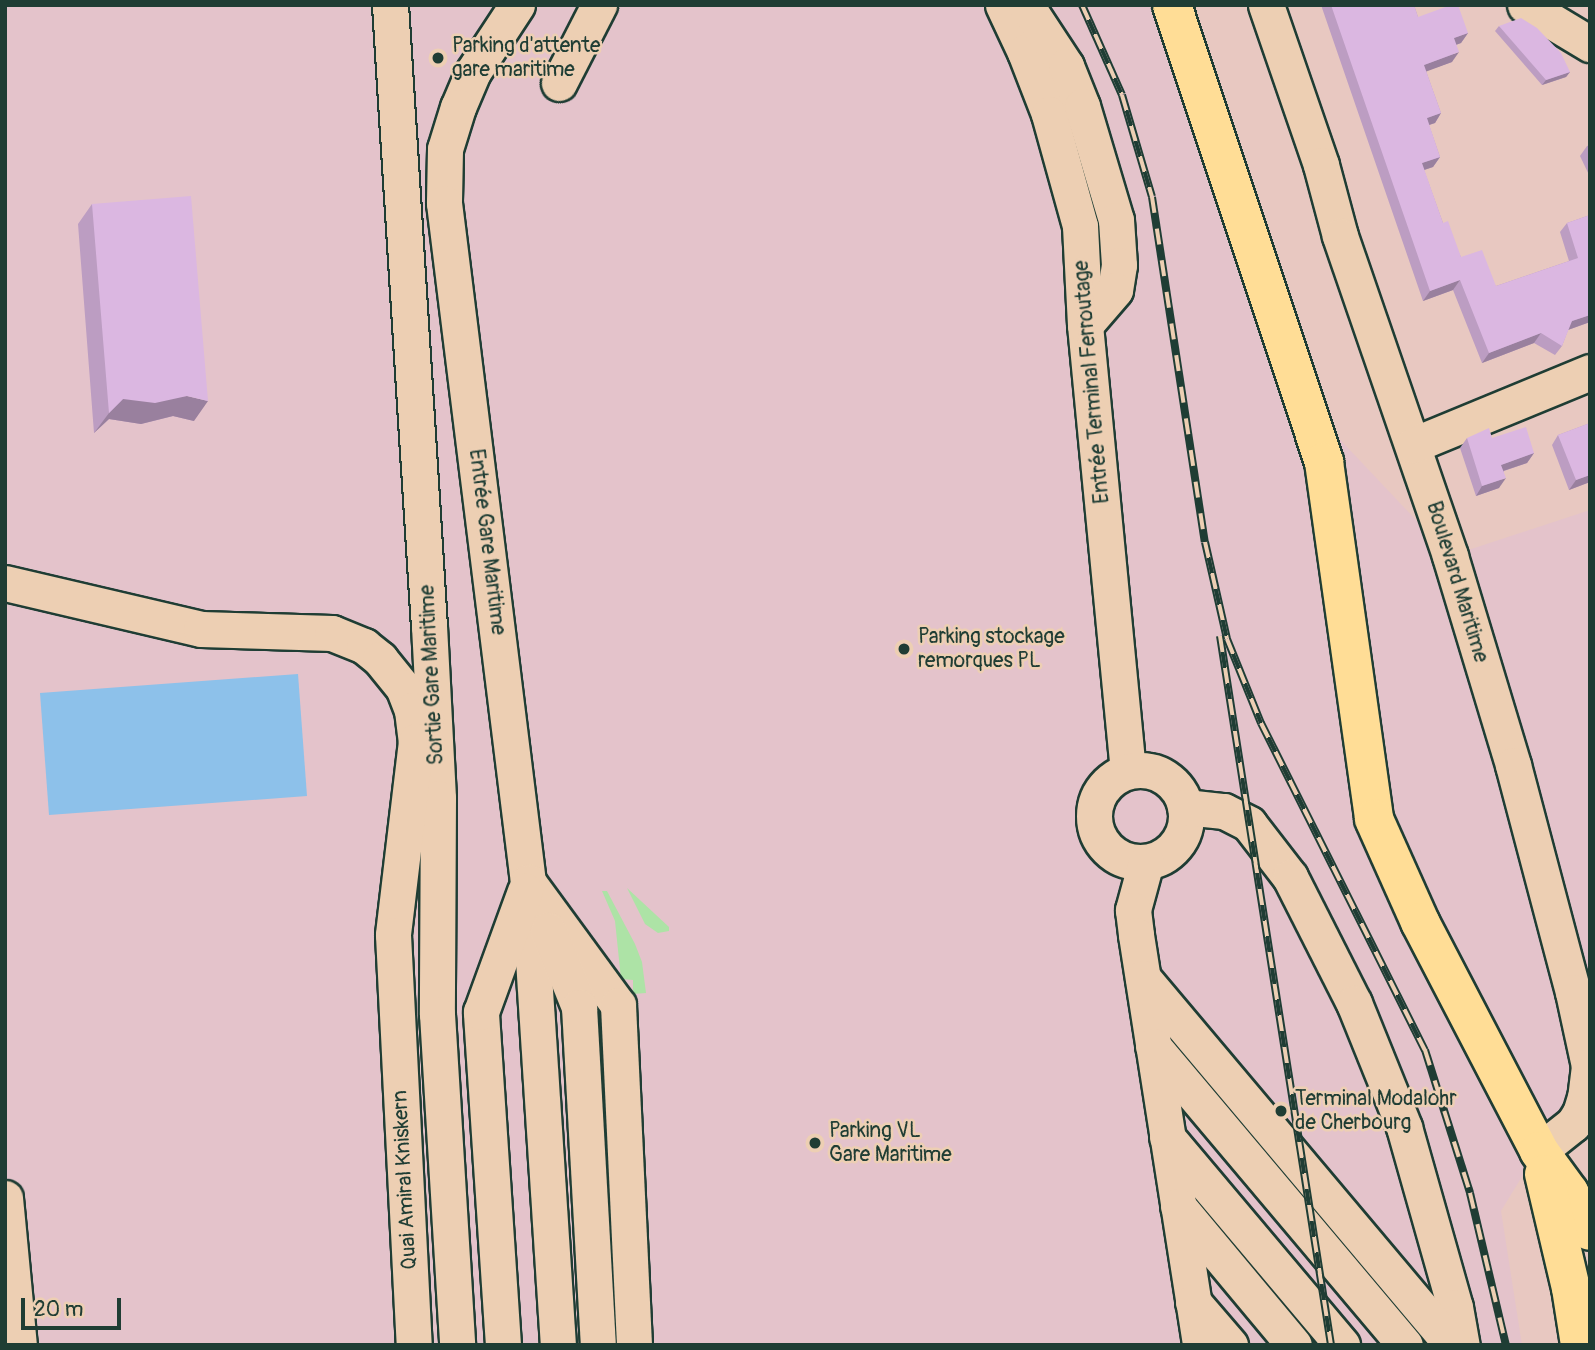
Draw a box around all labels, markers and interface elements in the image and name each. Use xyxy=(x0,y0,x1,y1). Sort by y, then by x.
place label: Parking d'attente gare maritime xyxy=(452,33,600,83)
marker: Parking d'attente gare maritime xyxy=(430,50,446,66)
street label: Entrée Terminal Ferroutage xyxy=(1069,259,1115,505)
street label: Entrée Gare Maritime xyxy=(463,448,511,636)
street label: Boulevard Maritime xyxy=(1421,498,1493,666)
street label: Sortie Gare Maritime xyxy=(415,584,449,766)
place label: Parking stockage remorques PL xyxy=(918,624,1065,674)
marker: Parking stockage remorques PL xyxy=(896,641,912,657)
place label: Terminal Modalohr de Cherbourg xyxy=(1295,1086,1457,1136)
street label: Quai Amiral Kniskern xyxy=(388,1089,422,1271)
marker: Terminal Modalohr de Cherbourg xyxy=(1273,1103,1289,1119)
place label: Parking VL Gare Maritime xyxy=(829,1118,951,1168)
marker: Parking VL Gare Maritime xyxy=(807,1135,823,1151)
scale bar xyxy=(24,1284,124,1328)
text: 20 m xyxy=(34,1296,83,1323)

